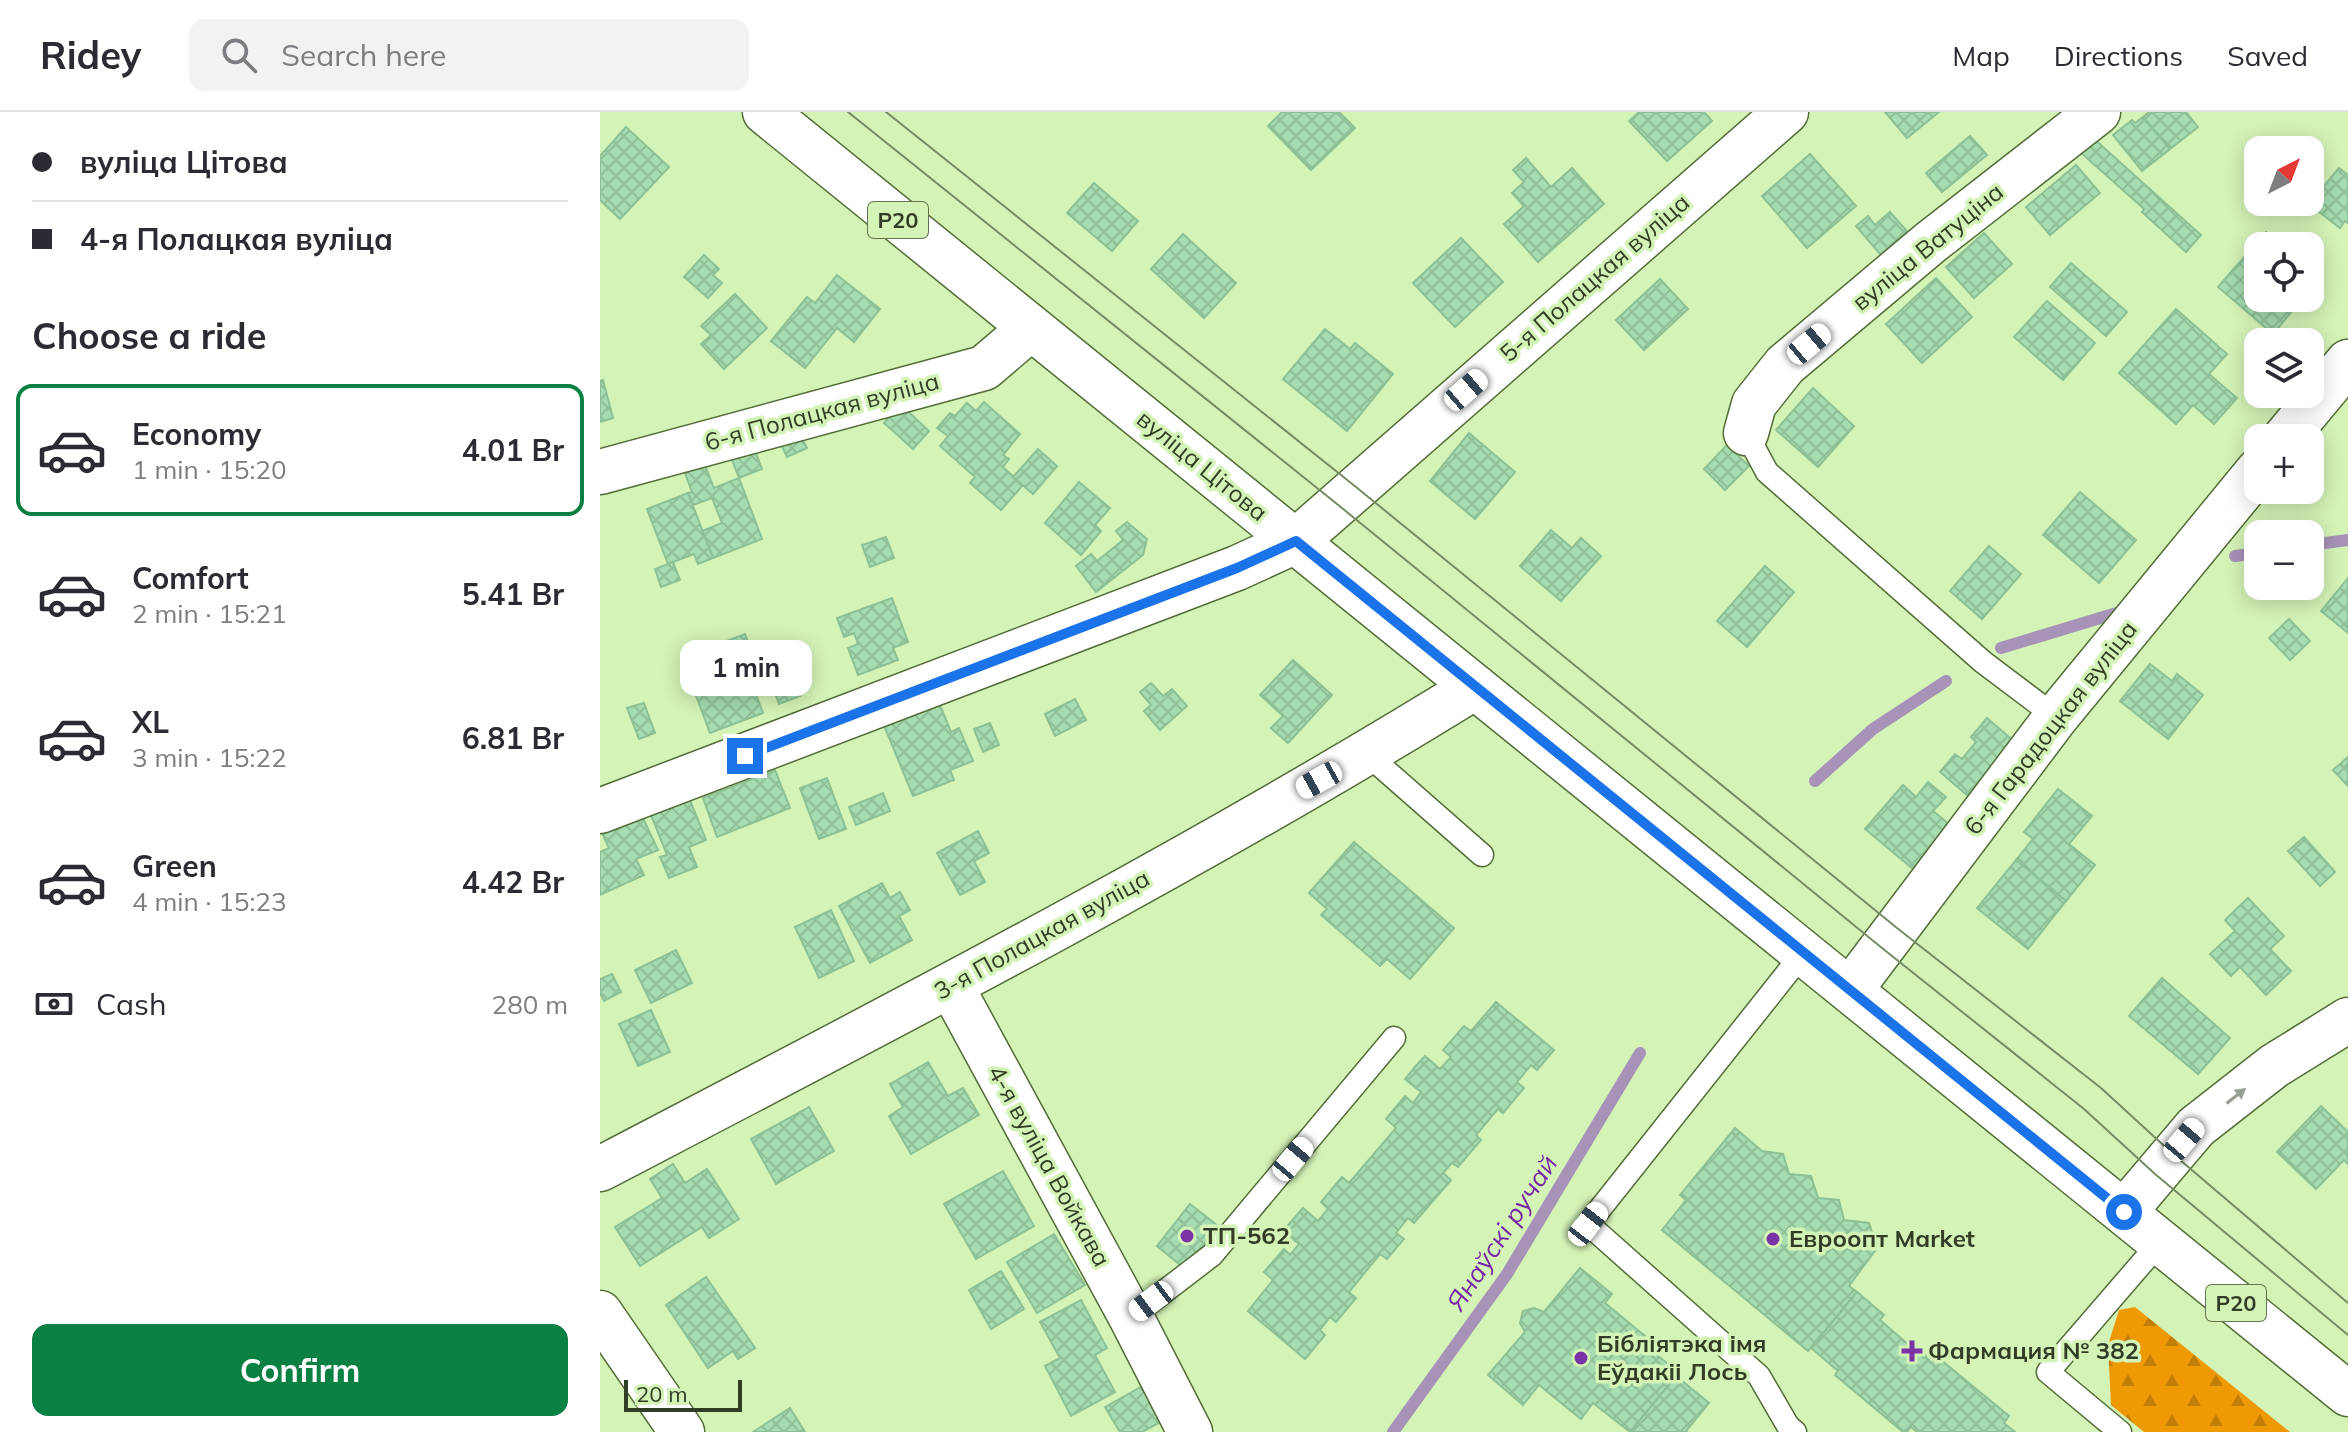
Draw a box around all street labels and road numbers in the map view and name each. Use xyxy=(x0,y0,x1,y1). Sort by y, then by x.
street label: вуліца Ватуціна xyxy=(1846,176,2009,316)
street label: 5-я Полацкая вуліца xyxy=(1493,187,1695,368)
road number: Р20 xyxy=(868,202,928,238)
street label: 6-я Полацкая вуліца xyxy=(701,365,942,457)
street label: вуліца Цітова xyxy=(1131,403,1274,527)
street label: 6-я Гарадоцкая вуліца xyxy=(1957,614,2143,840)
street label: 3-я Полацкая вуліца xyxy=(929,862,1154,1006)
street label: 4-я вуліца Войкава xyxy=(982,1060,1118,1271)
road number: Р20 xyxy=(2206,1285,2266,1321)

